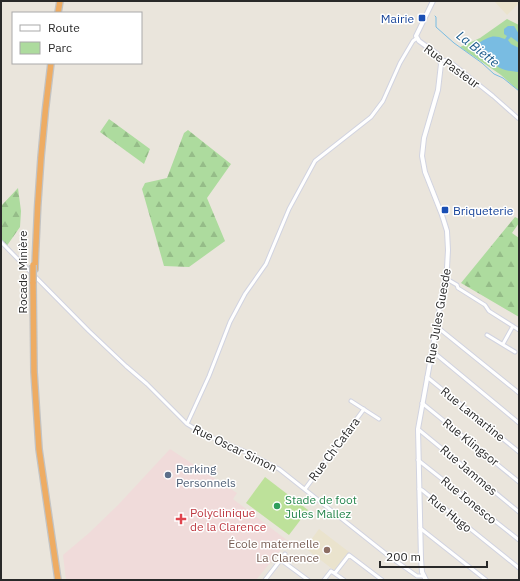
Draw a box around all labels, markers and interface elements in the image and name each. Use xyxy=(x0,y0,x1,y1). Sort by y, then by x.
place label: Mairie xyxy=(381,11,414,26)
legend xyxy=(12,12,142,64)
marker: Mairie xyxy=(417,13,427,23)
text: Route xyxy=(48,20,80,35)
water label: La Biette xyxy=(453,27,503,71)
text: Parc xyxy=(48,40,72,55)
street label: Rue Pasteur xyxy=(421,41,483,92)
place label: Briqueterie xyxy=(453,203,514,218)
marker: Briqueterie xyxy=(440,205,450,215)
street label: Rocade Minière xyxy=(15,230,30,314)
street label: Rue Jules Guesde xyxy=(422,267,454,365)
street label: Rue Lamartine xyxy=(438,384,508,445)
street label: Rue Ch'Cafara xyxy=(305,414,363,484)
street label: Rue Klingsor xyxy=(440,415,503,470)
street label: Rue Oscar Simon xyxy=(190,421,280,475)
street label: Rue Jammes xyxy=(437,442,501,498)
place label: Parking Personnels xyxy=(176,461,236,490)
marker: Parking Personnels xyxy=(163,470,173,480)
street label: Rue Ionesco xyxy=(438,473,500,527)
street label: Rue Hugo xyxy=(425,491,475,535)
place label: Stade de foot Jules Mallez xyxy=(285,492,357,521)
marker: Stade de foot Jules Mallez xyxy=(272,501,282,511)
place label: Polyclinique de la Clarence xyxy=(190,505,267,534)
marker: Polyclinique de la Clarence xyxy=(175,513,187,525)
place label: École maternelle La Clarence xyxy=(228,536,319,565)
scale bar xyxy=(380,543,487,569)
marker: École maternelle La Clarence xyxy=(322,545,332,555)
text: 200 m xyxy=(386,549,421,564)

